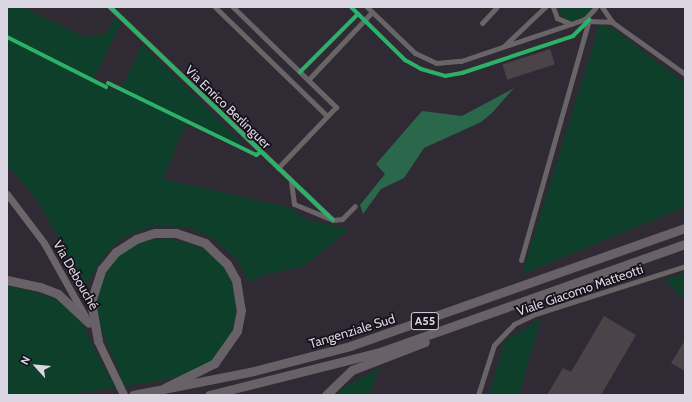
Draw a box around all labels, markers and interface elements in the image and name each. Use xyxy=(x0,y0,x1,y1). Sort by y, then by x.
street label: Via Enrico Berlinguer xyxy=(182,62,274,152)
street label: Via Debouché xyxy=(50,238,102,312)
street label: Viale Giacomo Matteotti xyxy=(515,261,645,319)
street label: Tangenziale Sud xyxy=(307,310,397,352)
road number: A55 xyxy=(410,311,440,331)
north arrow xyxy=(16,346,56,386)
text: N xyxy=(17,354,33,367)

